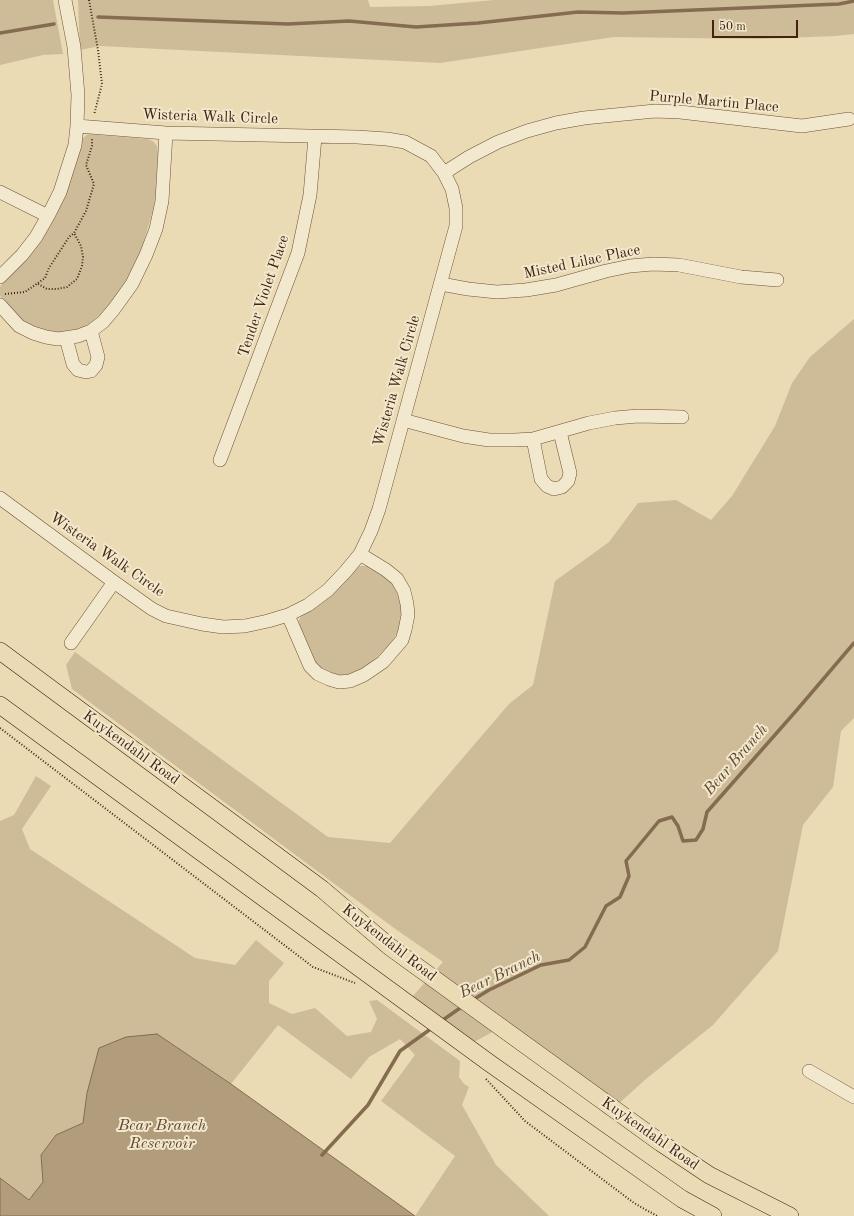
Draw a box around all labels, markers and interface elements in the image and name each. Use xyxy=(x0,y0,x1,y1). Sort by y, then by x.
scale bar xyxy=(714,12,800,38)
text: 50 m xyxy=(719,21,746,33)
street label: Purple Martin Place xyxy=(648,87,780,117)
street label: Wisteria Walk Circle xyxy=(142,106,278,128)
street label: Tender Violet Place xyxy=(235,233,293,359)
street label: Misted Lilac Place xyxy=(522,241,642,283)
street label: Wisteria Walk Circle xyxy=(370,313,424,449)
street label: Wisteria Walk Circle xyxy=(46,509,168,601)
street label: Kuykendahl Road xyxy=(79,707,183,789)
water label: Bear Branch xyxy=(700,720,772,800)
street label: Kuykendahl Road xyxy=(338,900,440,986)
water label: Bear Branch xyxy=(456,947,544,1003)
street label: Kuykendahl Road xyxy=(598,1094,702,1174)
water label: Bear Branch Reservoir xyxy=(118,1116,206,1154)

